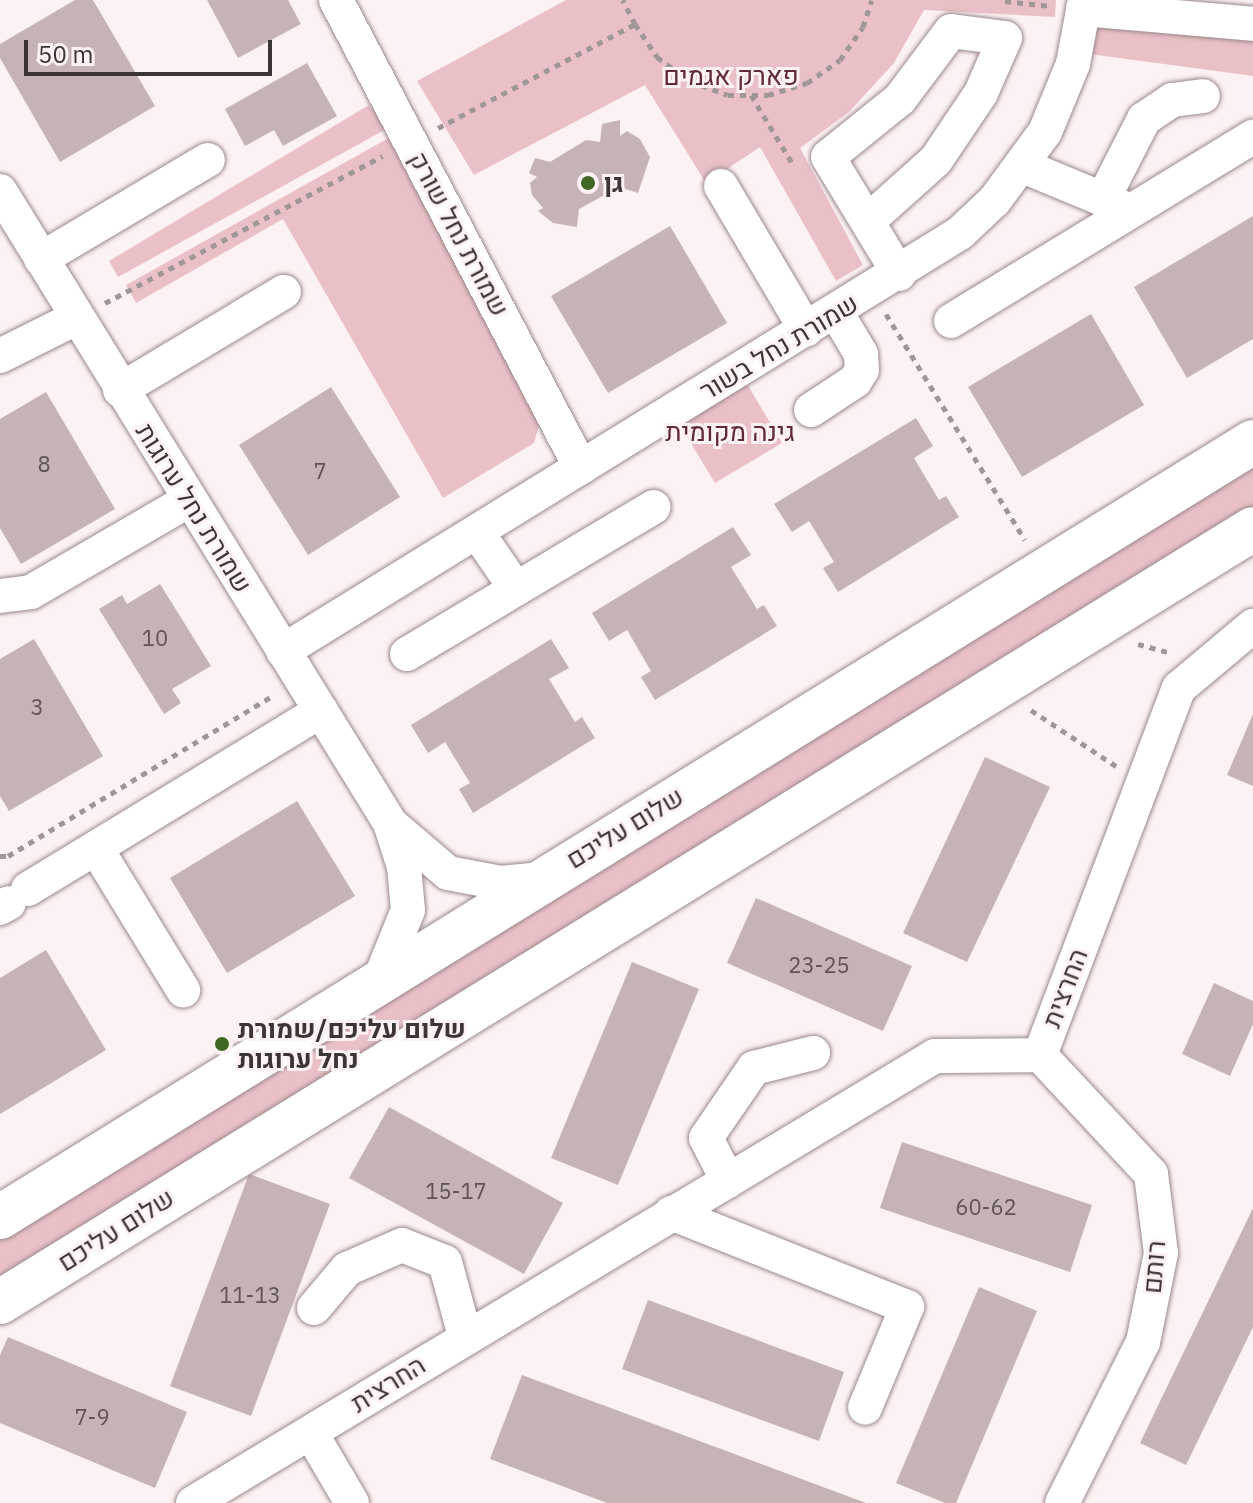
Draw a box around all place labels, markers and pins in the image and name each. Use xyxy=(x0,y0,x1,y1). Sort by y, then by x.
place label: גן xyxy=(604,167,624,199)
marker: גן xyxy=(579,174,597,192)
place label: שלום עליכם/שמורת נחל ערוגות xyxy=(238,1013,466,1074)
marker: שלום עליכם/שמורת נחל ערוגות xyxy=(213,1035,231,1053)

